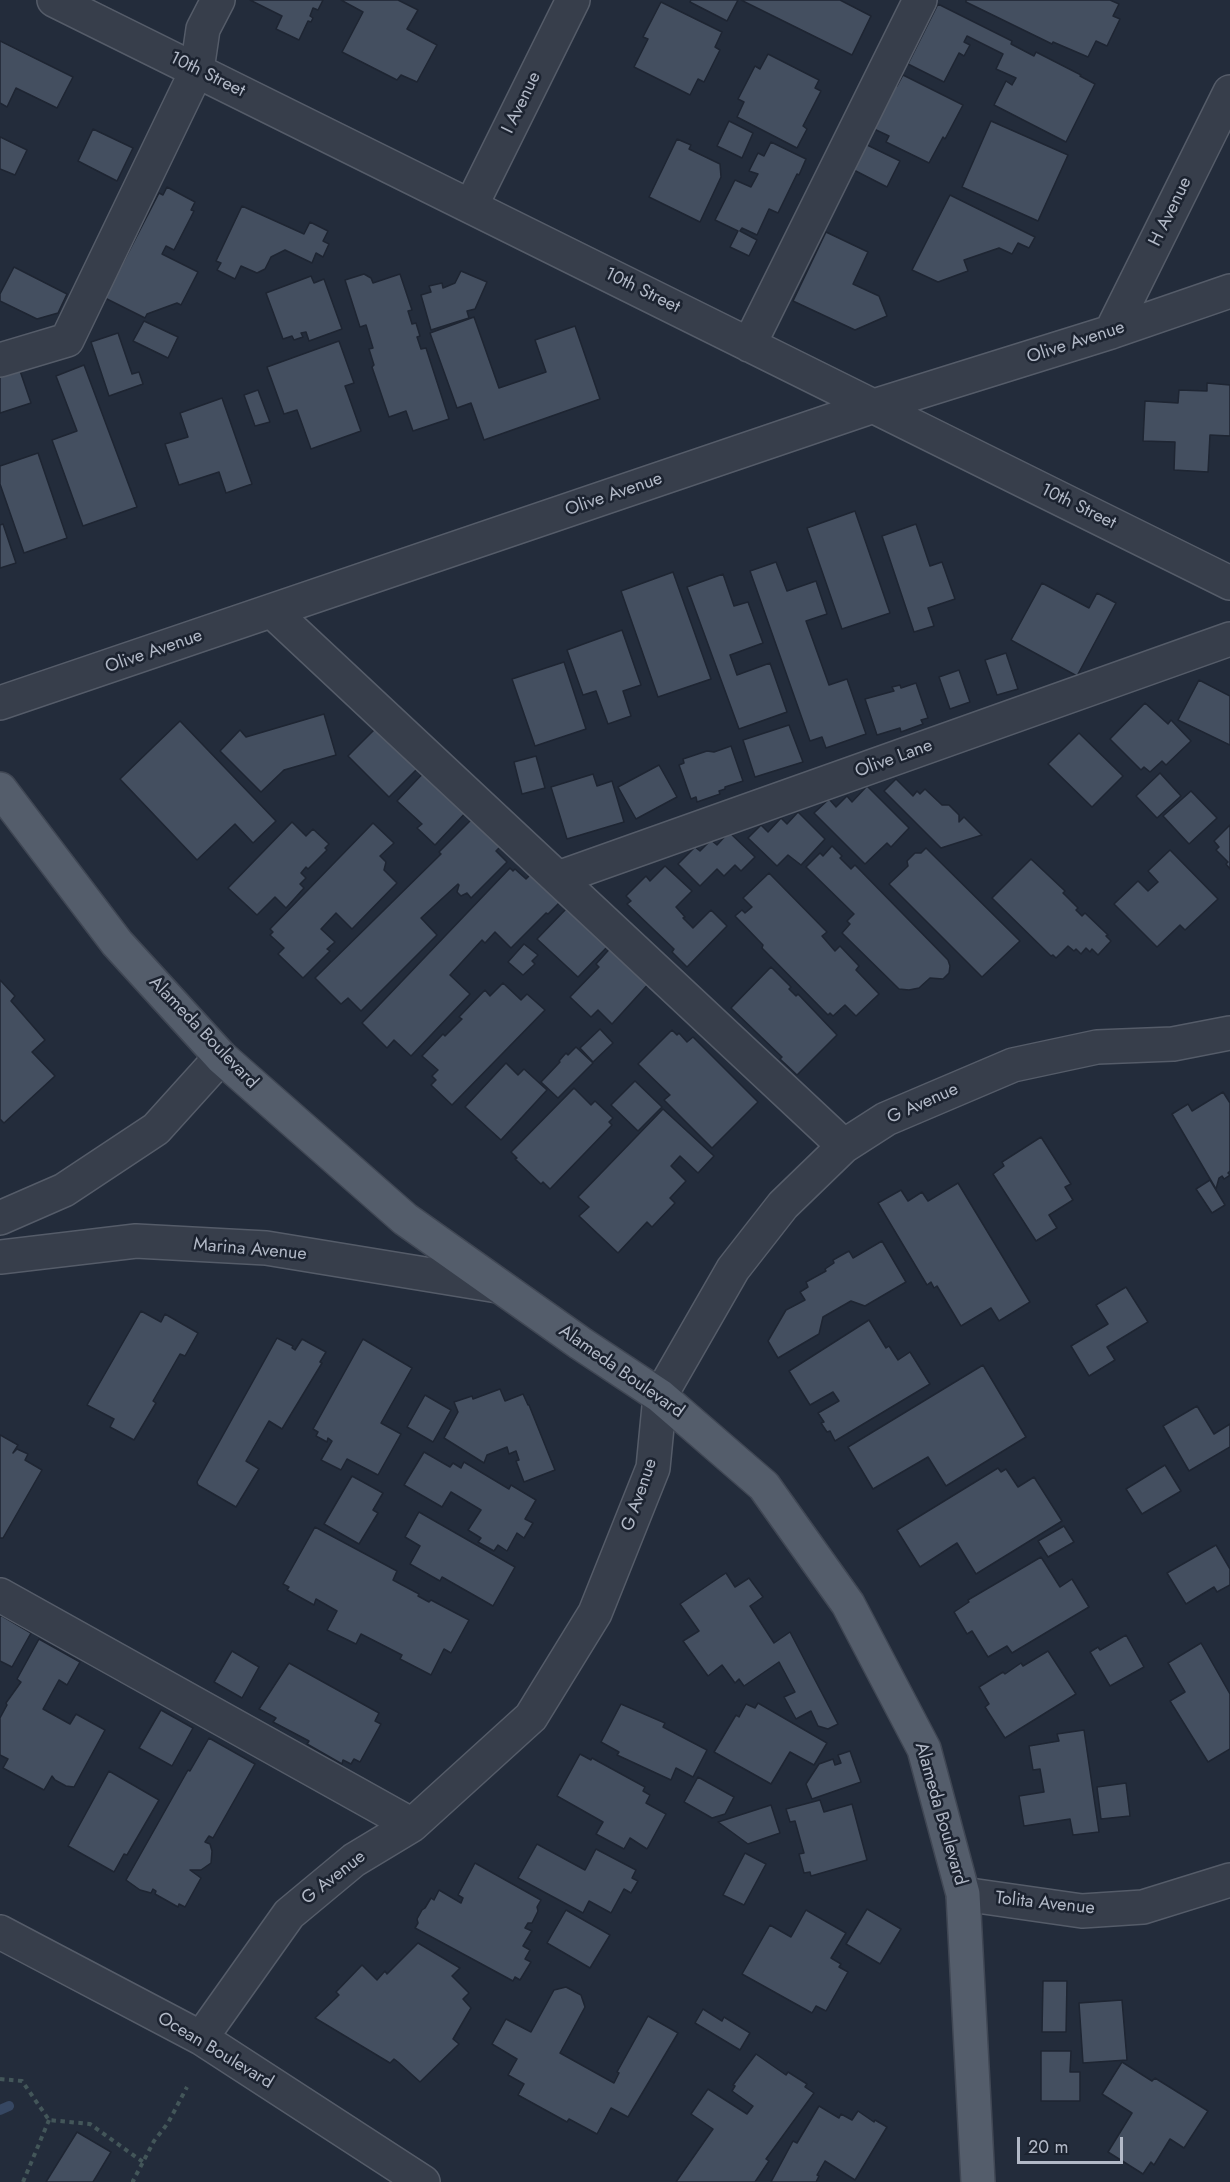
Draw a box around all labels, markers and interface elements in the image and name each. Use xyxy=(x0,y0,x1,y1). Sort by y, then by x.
street label: 10th Street xyxy=(166,48,248,102)
street label: I Avenue xyxy=(498,69,546,137)
street label: H Avenue xyxy=(1145,174,1197,250)
street label: 10th Street xyxy=(601,264,683,318)
street label: Olive Avenue xyxy=(1024,317,1128,369)
street label: Olive Avenue xyxy=(563,468,665,522)
street label: 10th Street xyxy=(1037,480,1119,534)
street label: Olive Avenue xyxy=(103,625,205,679)
street label: Olive Lane xyxy=(852,735,936,783)
street label: Alameda Boulevard xyxy=(144,972,262,1094)
street label: G Avenue xyxy=(884,1079,962,1129)
street label: Marina Avenue xyxy=(192,1234,308,1266)
street label: Alameda Boulevard xyxy=(554,1321,688,1423)
street label: G Avenue xyxy=(618,1456,662,1534)
street label: Alameda Boulevard xyxy=(909,1740,971,1888)
street label: G Avenue xyxy=(298,1846,370,1910)
street label: Tolita Avenue xyxy=(994,1888,1096,1920)
street label: Ocean Boulevard xyxy=(153,2008,277,2094)
scale bar xyxy=(1020,2125,1126,2163)
text: 20 m xyxy=(1028,2134,1068,2160)

